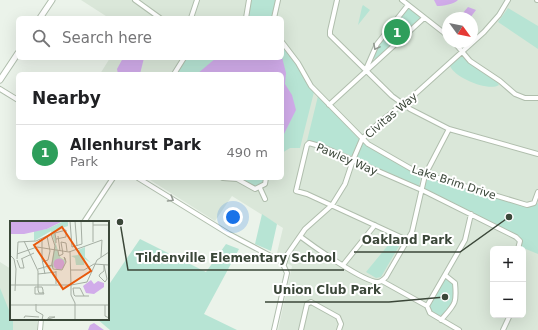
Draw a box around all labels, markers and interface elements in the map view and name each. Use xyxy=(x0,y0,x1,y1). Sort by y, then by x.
north arrow xyxy=(442,12,478,48)
search box xyxy=(16,16,284,60)
pin: 1 xyxy=(384,17,410,47)
icon: search xyxy=(30,27,52,49)
text: Search here xyxy=(62,29,152,47)
one-way arrow xyxy=(373,43,381,50)
text: Nearby xyxy=(32,88,101,108)
street label: Civitas Way xyxy=(363,90,420,141)
text: Allenhurst Park xyxy=(70,136,201,154)
street label: Pawley Way xyxy=(314,141,380,178)
text: 1 xyxy=(40,145,50,160)
text: 490 m xyxy=(226,145,268,160)
text: Park xyxy=(70,154,98,169)
street label: Lake Brim Drive xyxy=(410,163,498,202)
one-way arrow xyxy=(167,194,174,201)
your location xyxy=(223,207,243,227)
inset map xyxy=(10,221,109,320)
callout: Oakland Park xyxy=(354,228,460,252)
text: Oakland Park xyxy=(362,233,453,247)
callout: Tildenville Elementary School xyxy=(128,246,344,270)
map controls xyxy=(490,246,526,318)
button: + xyxy=(490,246,526,282)
text: Tildenville Elementary School xyxy=(136,251,336,265)
callout: Union Club Park xyxy=(265,278,389,302)
button: − xyxy=(490,282,526,318)
text: Union Club Park xyxy=(273,283,382,297)

